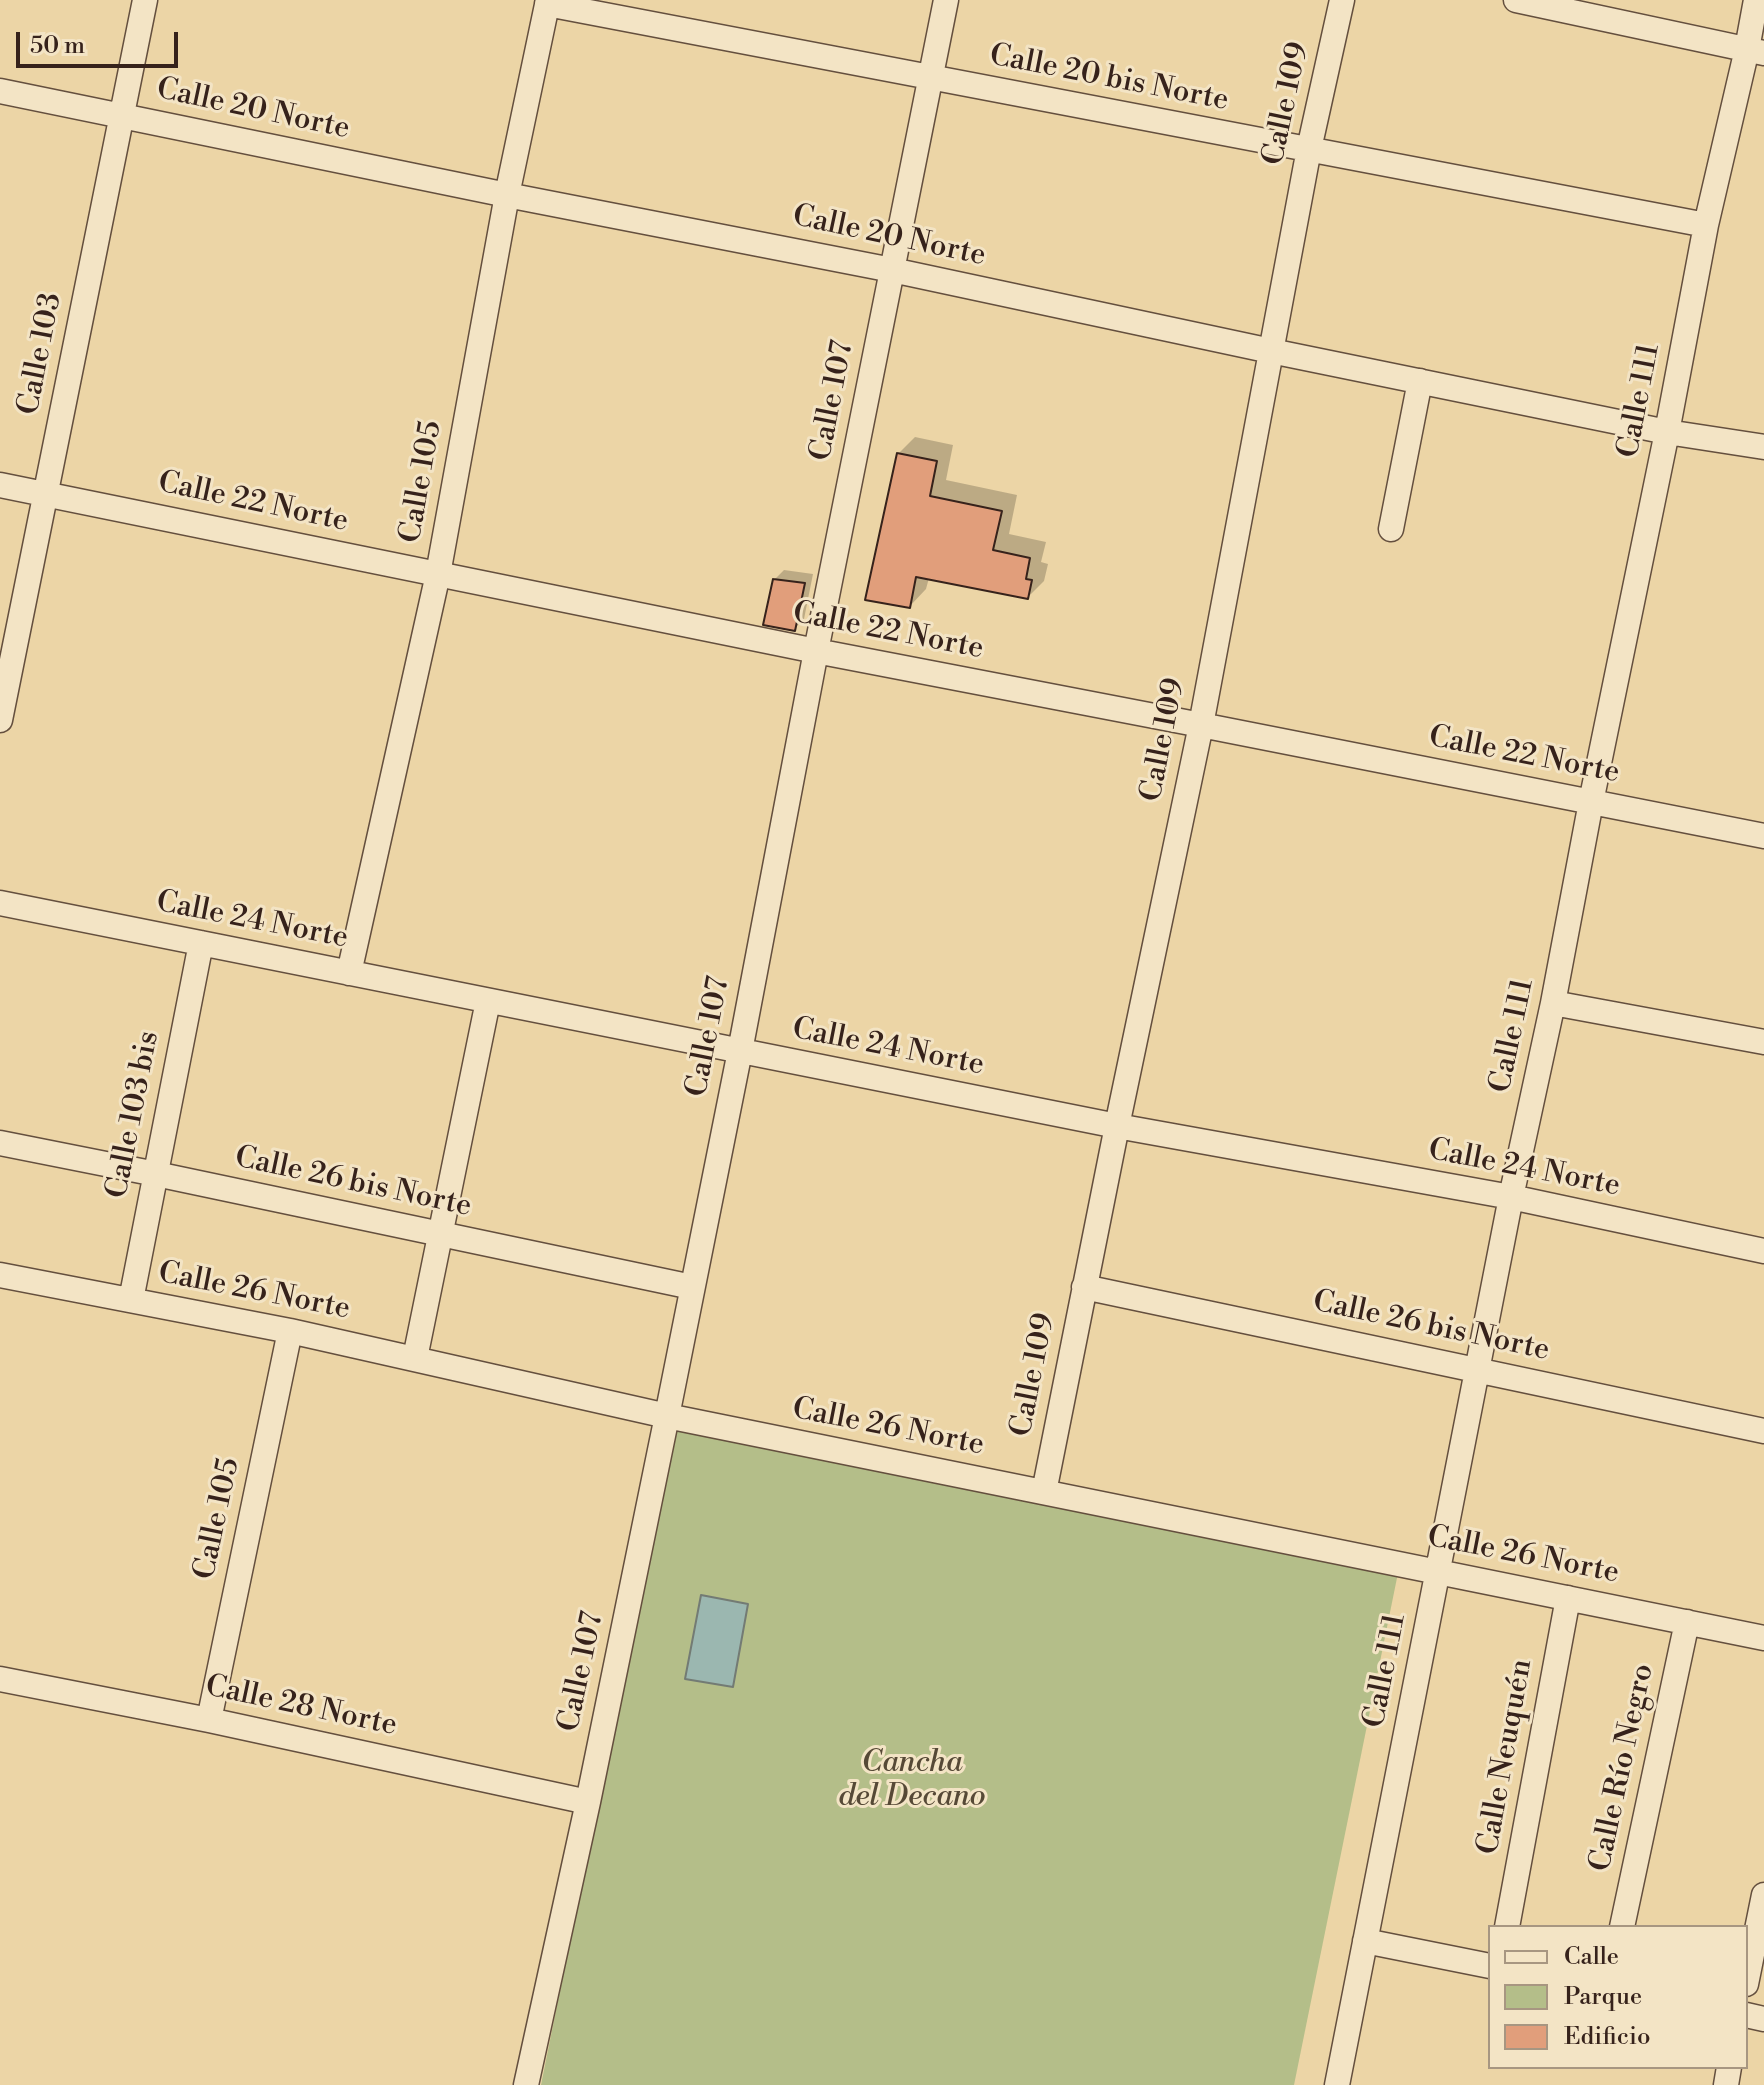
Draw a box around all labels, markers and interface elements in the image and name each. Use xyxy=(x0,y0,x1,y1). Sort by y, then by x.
scale bar xyxy=(20,16,182,66)
text: 50 m xyxy=(30,31,85,61)
street label: Calle 20 bis Norte xyxy=(987,38,1231,120)
street label: Calle 109 xyxy=(1256,39,1318,169)
street label: Calle 20 Norte xyxy=(153,72,353,148)
street label: Calle 20 Norte xyxy=(789,199,989,275)
street label: Calle 103 xyxy=(12,290,70,418)
street label: Calle 107 xyxy=(804,338,862,464)
street label: Calle 111 xyxy=(1611,341,1669,461)
street label: Calle 105 xyxy=(394,418,450,546)
street label: Calle 22 Norte xyxy=(155,465,351,541)
street label: Calle 22 Norte xyxy=(790,596,986,668)
street label: Calle 109 xyxy=(1134,675,1194,805)
street label: Calle 22 Norte xyxy=(1426,720,1622,792)
street label: Calle 24 Norte xyxy=(153,885,351,957)
street label: Calle 107 xyxy=(680,974,738,1100)
street label: Calle 111 xyxy=(1483,976,1543,1096)
street label: Calle 24 Norte xyxy=(789,1012,987,1084)
street label: Calle 103 bis xyxy=(100,1028,168,1202)
street label: Calle 24 Norte xyxy=(1425,1133,1623,1205)
street label: Calle 26 bis Norte xyxy=(231,1140,475,1226)
street label: Calle 26 Norte xyxy=(155,1256,353,1328)
street label: Calle 26 bis Norte xyxy=(1309,1284,1553,1370)
street label: Calle 109 xyxy=(1004,1310,1064,1440)
street label: Calle 26 Norte xyxy=(789,1392,987,1464)
street label: Calle 105 xyxy=(188,1455,248,1583)
street label: Calle 26 Norte xyxy=(1424,1520,1622,1592)
street label: Calle 107 xyxy=(552,1609,612,1735)
street label: Calle 111 xyxy=(1357,1611,1415,1731)
street label: Calle Neuquén xyxy=(1471,1656,1541,1858)
street label: Calle Río Negro xyxy=(1583,1661,1663,1875)
street label: Calle 28 Norte xyxy=(202,1669,400,1745)
park label: Cancha del Decano xyxy=(839,1746,985,1816)
legend xyxy=(1488,1925,1748,2069)
text: Calle xyxy=(1564,1942,1619,1972)
text: Parque xyxy=(1564,1982,1642,2012)
text: Edificio xyxy=(1564,2022,1650,2052)

